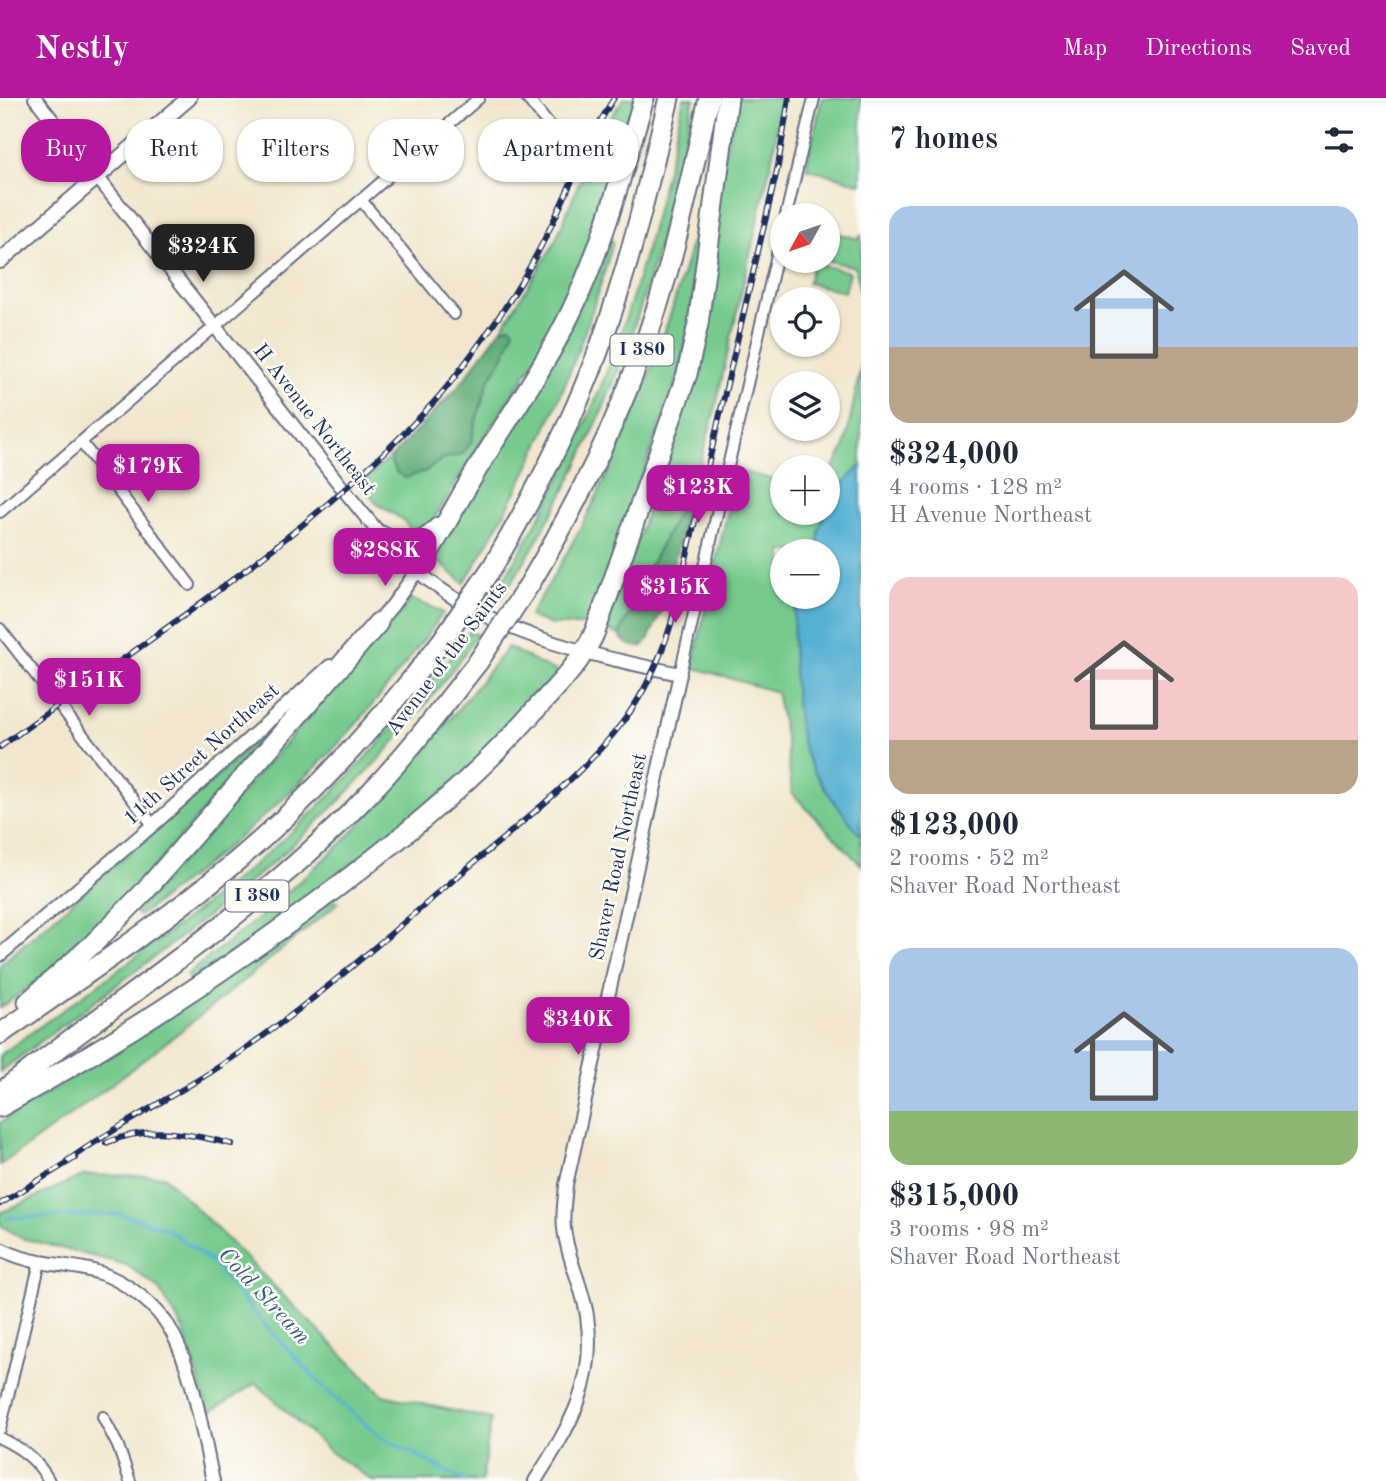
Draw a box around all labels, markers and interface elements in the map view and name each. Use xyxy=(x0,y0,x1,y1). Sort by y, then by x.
text: Nestly xyxy=(35,33,129,66)
text: Map xyxy=(1063,37,1107,61)
text: Directions xyxy=(1145,37,1252,61)
text: Saved xyxy=(1290,37,1351,61)
chip: Buy xyxy=(21,119,111,182)
chip: Rent xyxy=(125,119,223,182)
chip: Filters xyxy=(237,119,354,182)
chip: New xyxy=(368,119,464,182)
chip: Apartment xyxy=(478,119,638,182)
icon: filters xyxy=(1320,121,1358,159)
text: 7 homes xyxy=(889,125,998,155)
north arrow xyxy=(770,203,840,273)
map controls xyxy=(770,203,840,609)
pin: $324K xyxy=(154,225,252,284)
text: $324K xyxy=(167,235,239,258)
icon: home xyxy=(1061,251,1187,377)
button: locate xyxy=(770,287,840,357)
road number: I 380 xyxy=(610,334,674,366)
street label: H Avenue Northeast xyxy=(249,340,379,500)
button: layers xyxy=(770,371,840,441)
text: $324,000 xyxy=(889,440,1019,470)
pin: $179K xyxy=(99,444,197,504)
text: $179K xyxy=(112,455,184,478)
button: + xyxy=(770,455,840,525)
pin: $123K xyxy=(649,466,747,525)
text: $123K xyxy=(662,476,734,499)
text: 4 rooms · 128 m² xyxy=(889,476,1062,499)
text: H Avenue Northeast xyxy=(889,504,1092,527)
pin: $288K xyxy=(336,528,434,588)
text: $288K xyxy=(349,539,421,562)
button: − xyxy=(770,539,840,609)
pin: $315K xyxy=(626,566,724,625)
text: $315K xyxy=(639,576,711,599)
street label: Avenue of the Saints xyxy=(382,578,512,740)
icon: home xyxy=(1061,622,1187,748)
pin: $151K xyxy=(40,658,138,718)
text: $151K xyxy=(53,669,125,692)
street label: 11th Street Northeast xyxy=(120,680,284,830)
street label: Shaver Road Northeast xyxy=(587,751,651,963)
text: $123,000 xyxy=(889,811,1019,841)
text: 2 rooms · 52 m² xyxy=(889,847,1049,870)
text: Shaver Road Northeast xyxy=(889,875,1121,898)
road number: I 380 xyxy=(226,880,288,912)
icon: home xyxy=(1061,993,1187,1119)
pin: $340K xyxy=(529,998,627,1057)
text: $340K xyxy=(542,1008,614,1031)
text: $315,000 xyxy=(889,1182,1019,1212)
text: 3 rooms · 98 m² xyxy=(889,1218,1049,1241)
water label: Cold Stream xyxy=(214,1243,314,1349)
text: Shaver Road Northeast xyxy=(889,1246,1121,1269)

